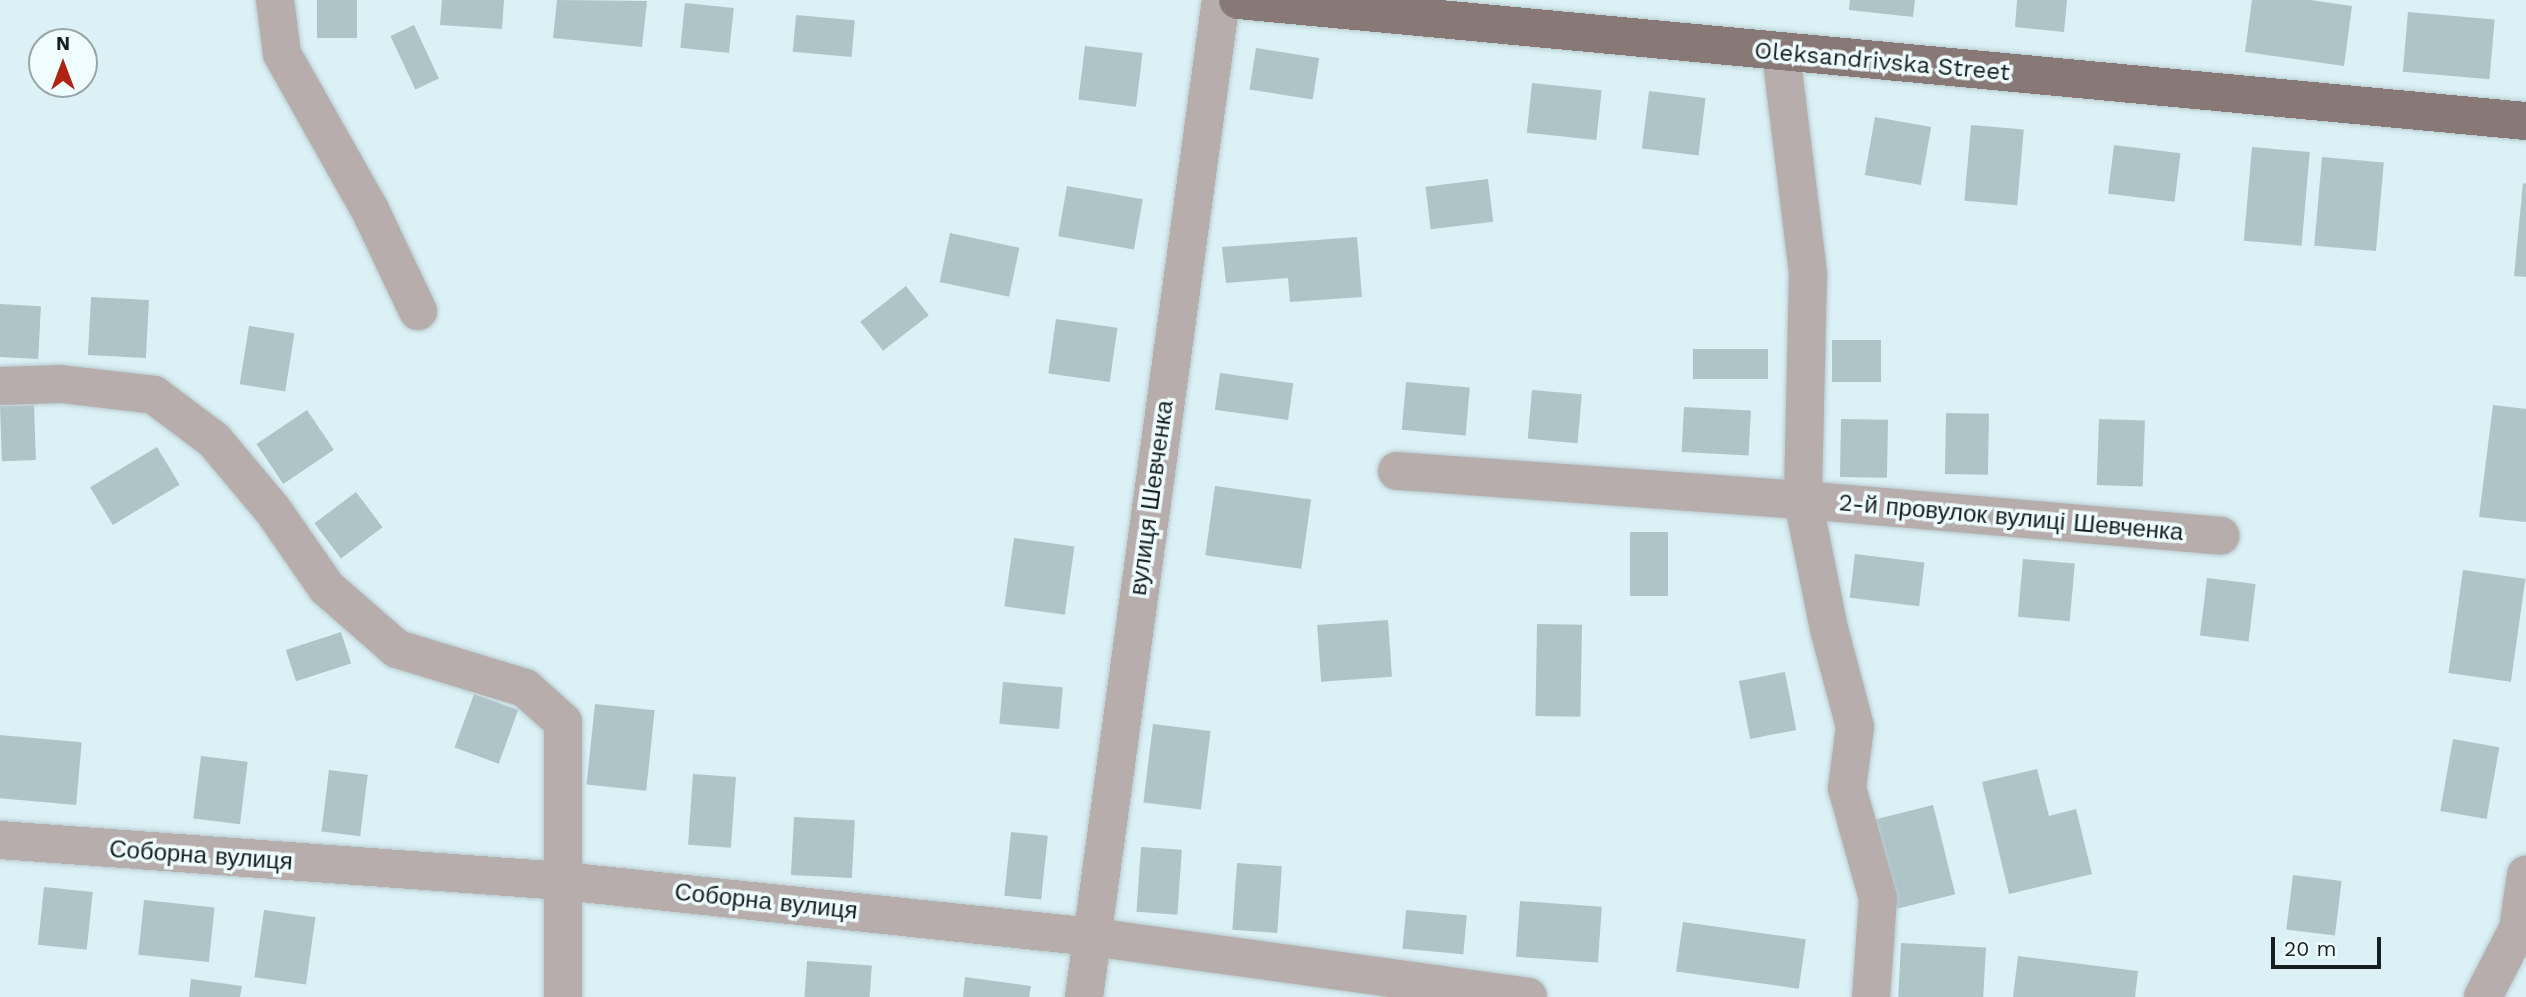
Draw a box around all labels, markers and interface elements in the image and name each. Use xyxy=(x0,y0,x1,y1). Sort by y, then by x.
north arrow xyxy=(28,28,98,98)
text: N xyxy=(56,32,70,55)
street label: Oleksandrivska Street xyxy=(1753,36,2011,88)
street label: вулиця Шевченка xyxy=(1124,399,1180,597)
street label: 2-й провулок вулиці Шевченка xyxy=(1837,489,2185,547)
street label: Соборна вулиця xyxy=(108,835,294,877)
street label: Соборна вулиця xyxy=(673,878,859,926)
scale bar xyxy=(2274,923,2384,967)
text: 20 m xyxy=(2284,936,2336,961)

